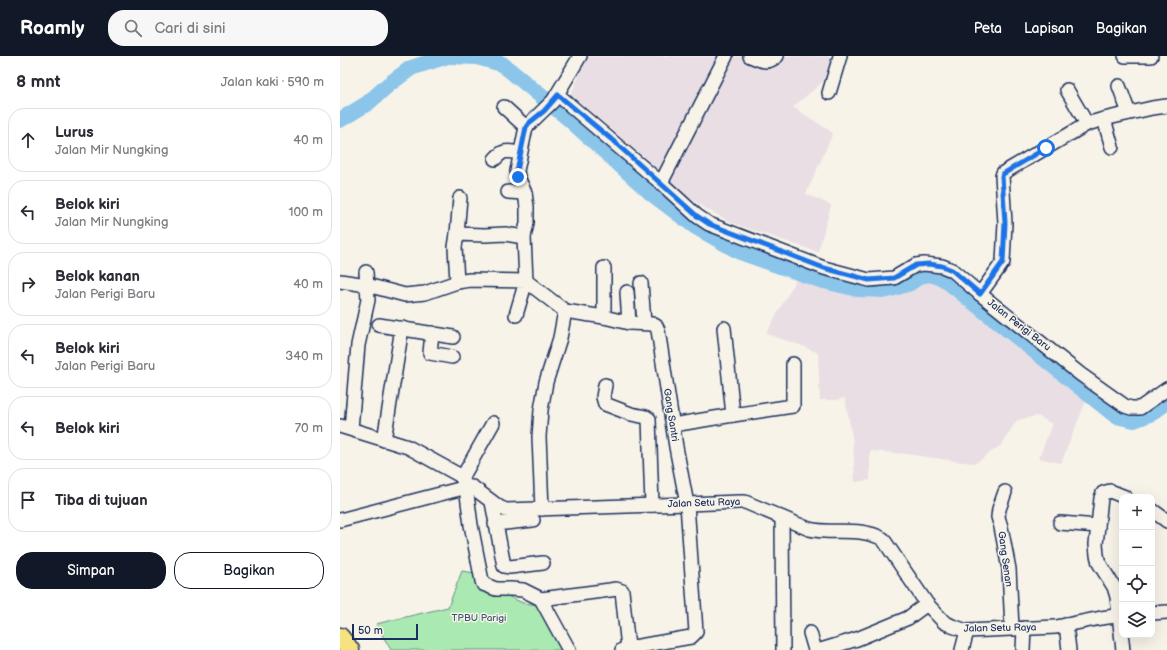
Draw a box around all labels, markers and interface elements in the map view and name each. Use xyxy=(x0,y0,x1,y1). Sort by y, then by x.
search box xyxy=(108,10,388,46)
text: Roamly xyxy=(20,17,84,40)
icon: search xyxy=(122,17,144,39)
text: Cari di sini xyxy=(154,19,226,38)
text: Peta xyxy=(974,20,1002,37)
text: Lapisan xyxy=(1024,20,1074,37)
text: Bagikan xyxy=(1096,20,1147,37)
text: 8 mnt xyxy=(16,72,60,92)
text: Jalan kaki · 590 m xyxy=(221,74,324,90)
text: Lurus xyxy=(55,123,94,142)
icon: ahead xyxy=(17,129,39,151)
text: 40 m xyxy=(293,132,323,148)
route start xyxy=(1037,139,1055,157)
text: Jalan Mir Nungking xyxy=(55,142,168,158)
route end xyxy=(509,168,527,186)
text: Belok kiri xyxy=(55,195,120,214)
icon: left xyxy=(17,201,39,223)
text: 100 m xyxy=(288,204,323,220)
text: Jalan Mir Nungking xyxy=(55,214,168,230)
text: Belok kanan xyxy=(55,267,140,286)
icon: right xyxy=(17,273,39,295)
text: 40 m xyxy=(293,276,323,292)
text: Jalan Perigi Baru xyxy=(55,286,155,302)
street label: Jalan Perigi Baru xyxy=(985,297,1053,353)
text: Belok kiri xyxy=(55,339,120,358)
icon: left xyxy=(17,345,39,367)
text: 340 m xyxy=(285,348,323,364)
text: Jalan Perigi Baru xyxy=(55,358,155,374)
street label: Gang Santri xyxy=(661,388,681,442)
icon: left xyxy=(17,417,39,439)
text: Belok kiri xyxy=(55,419,120,438)
text: 70 m xyxy=(295,420,323,436)
icon: arrive xyxy=(17,489,39,511)
text: Tiba di tujuan xyxy=(55,491,148,510)
map controls xyxy=(1119,494,1155,638)
button: + xyxy=(1119,494,1155,530)
street label: Jalan Setu Raya xyxy=(668,496,741,510)
street label: Gang Senan xyxy=(995,530,1015,588)
button: − xyxy=(1119,530,1155,566)
button: Simpan xyxy=(16,552,166,589)
button: Bagikan xyxy=(174,552,324,589)
button: locate xyxy=(1119,566,1155,602)
button: layers xyxy=(1119,602,1155,638)
park label: TPBU Parigi xyxy=(452,612,506,624)
street label: Jalan Setu Raya xyxy=(964,621,1037,635)
scale bar xyxy=(352,622,418,641)
text: 50 m xyxy=(358,624,383,637)

